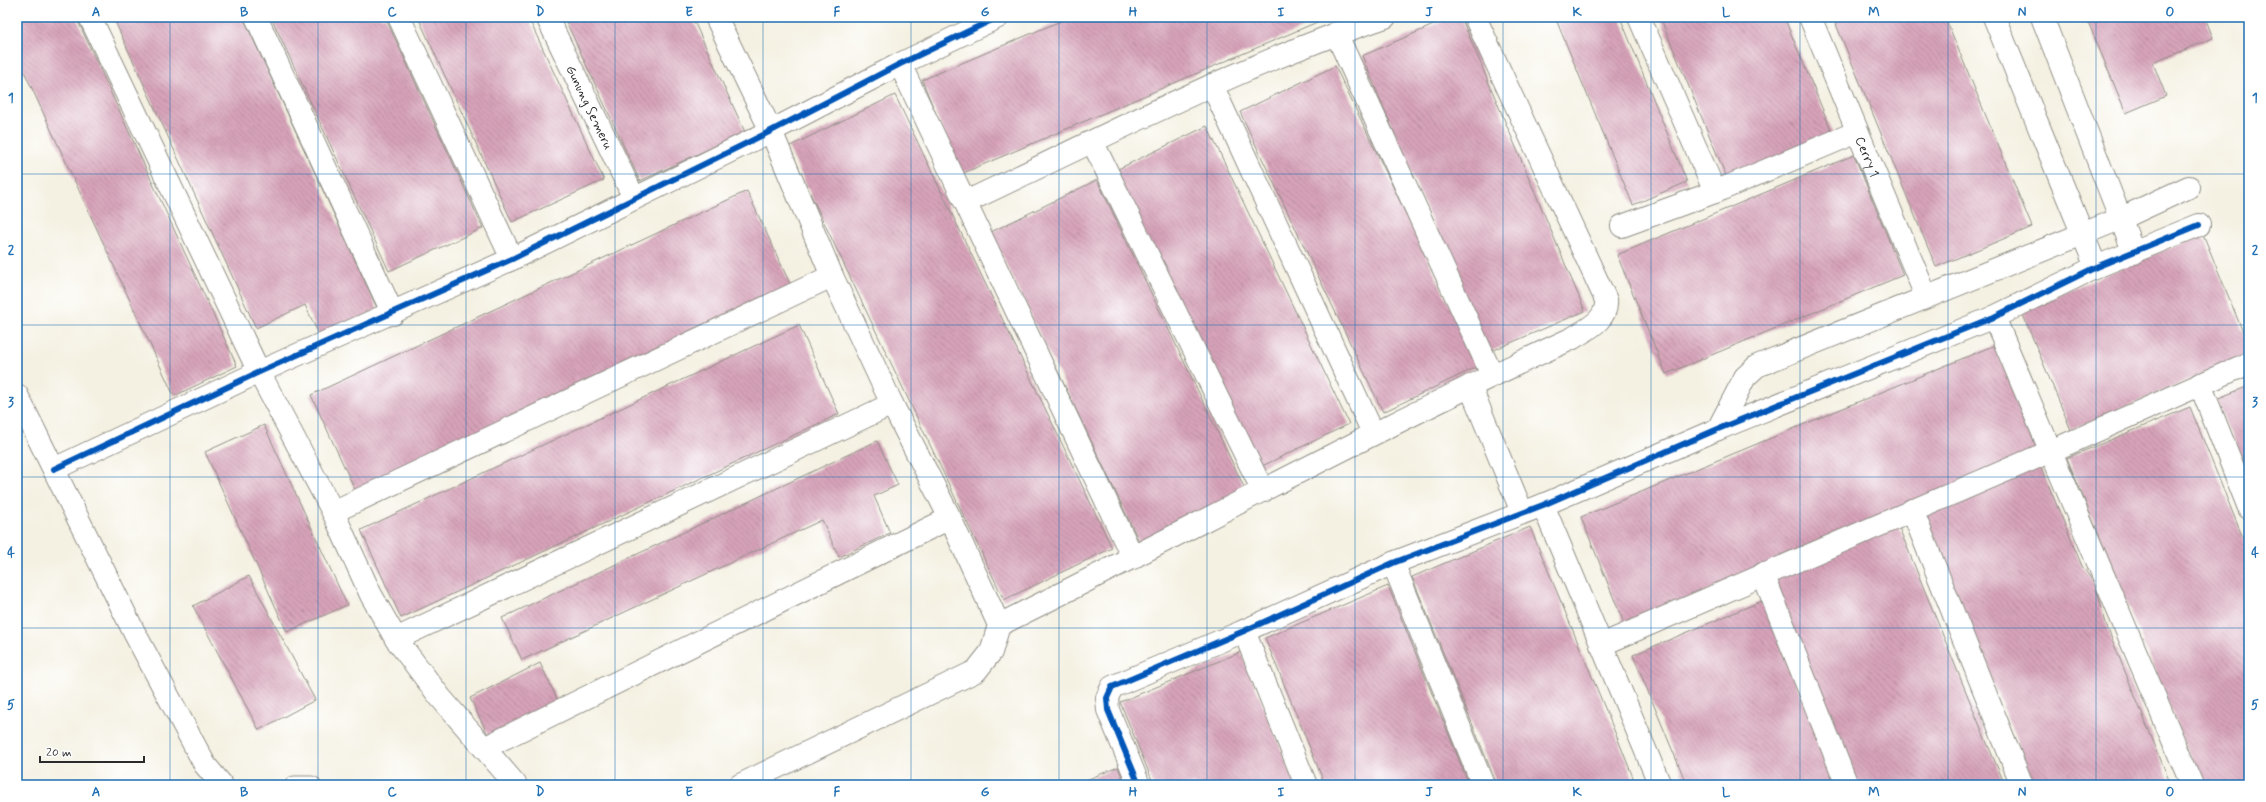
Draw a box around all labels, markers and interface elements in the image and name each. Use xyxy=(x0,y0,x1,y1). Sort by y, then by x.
text: A xyxy=(92,4,100,21)
text: B xyxy=(240,4,249,21)
text: C xyxy=(387,4,397,21)
text: D xyxy=(536,4,545,21)
text: E xyxy=(685,4,693,21)
text: F xyxy=(834,4,841,21)
text: G xyxy=(981,4,990,21)
text: H xyxy=(1129,4,1138,21)
text: I xyxy=(1278,4,1285,21)
text: J xyxy=(1425,4,1433,21)
text: K xyxy=(1572,4,1582,21)
text: L xyxy=(1722,4,1731,21)
text: M xyxy=(1868,4,1880,21)
text: N xyxy=(2018,4,2027,21)
text: O xyxy=(2166,4,2175,21)
street label: Gunung Semeru xyxy=(561,63,616,153)
text: 1 xyxy=(8,90,14,107)
text: 1 xyxy=(2252,90,2258,107)
street label: Cerry 1 xyxy=(1851,134,1883,180)
text: 2 xyxy=(8,242,15,259)
text: 2 xyxy=(2252,242,2259,259)
text: 3 xyxy=(8,394,14,411)
text: 3 xyxy=(2252,394,2258,411)
text: 4 xyxy=(7,545,15,562)
text: 4 xyxy=(2251,545,2259,562)
text: 5 xyxy=(7,697,15,714)
text: 5 xyxy=(2251,697,2259,714)
scale bar xyxy=(40,738,144,764)
text: 20 m xyxy=(46,745,72,761)
text: A xyxy=(92,784,100,801)
text: B xyxy=(240,784,249,801)
text: C xyxy=(387,784,397,801)
text: D xyxy=(536,784,545,801)
text: E xyxy=(685,784,693,801)
text: F xyxy=(834,784,841,801)
text: G xyxy=(981,784,990,801)
text: H xyxy=(1129,784,1138,801)
text: I xyxy=(1278,784,1285,801)
text: J xyxy=(1425,784,1433,801)
text: K xyxy=(1572,784,1582,801)
text: L xyxy=(1722,784,1731,801)
text: M xyxy=(1868,784,1880,801)
text: N xyxy=(2018,784,2027,801)
text: O xyxy=(2166,784,2175,801)

